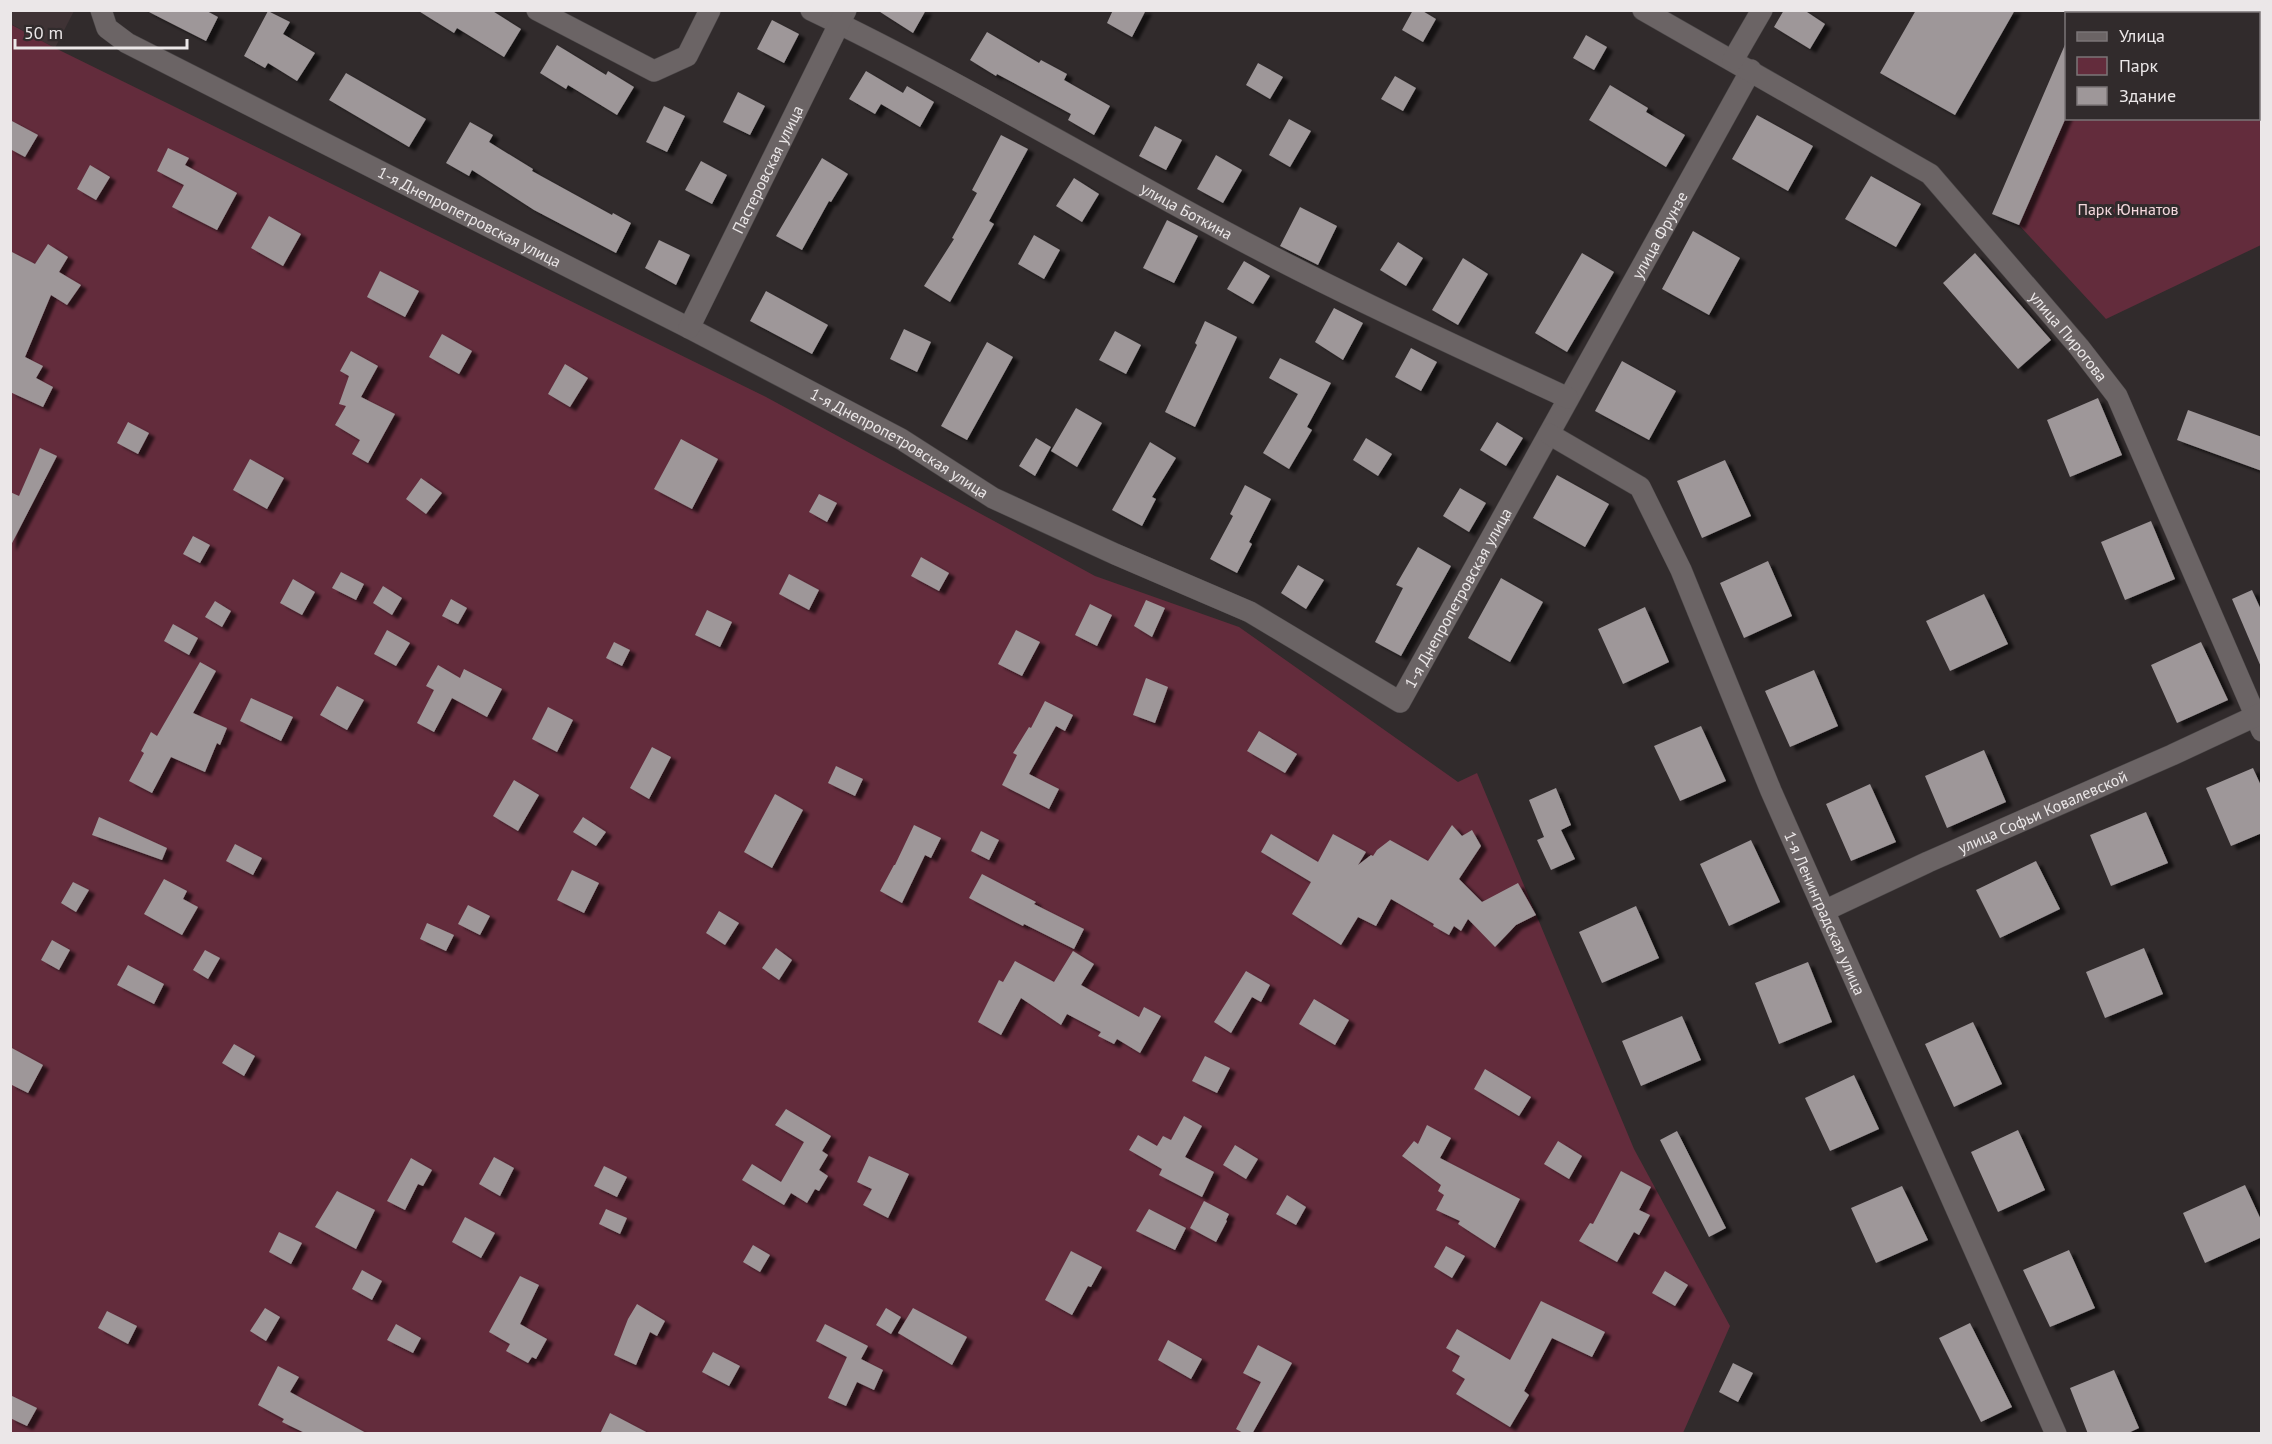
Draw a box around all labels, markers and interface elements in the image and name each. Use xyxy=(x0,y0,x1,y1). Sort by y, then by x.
scale bar xyxy=(15,12,188,50)
legend xyxy=(2065,12,2260,120)
text: 50 m xyxy=(24,21,63,44)
text: Улица xyxy=(2119,24,2165,47)
text: Парк xyxy=(2119,54,2159,77)
text: Здание xyxy=(2119,84,2176,107)
street label: Пастеровская улица xyxy=(727,102,807,237)
street label: 1-я Днепропетровская улица xyxy=(374,162,565,272)
street label: улица Боткина xyxy=(1137,178,1236,244)
street label: улица Фрунзе xyxy=(1627,188,1692,282)
park label: Парк Юннатов xyxy=(2077,199,2179,219)
street label: улица Пирогова xyxy=(2025,287,2112,386)
street label: 1-я Днепропетровская улица xyxy=(807,383,992,503)
street label: 1-я Днепропетровская улица xyxy=(1400,504,1516,691)
street label: улица Софьи Ковалевской xyxy=(1955,766,2130,858)
street label: 1-я Ленинградская улица xyxy=(1780,828,1870,998)

